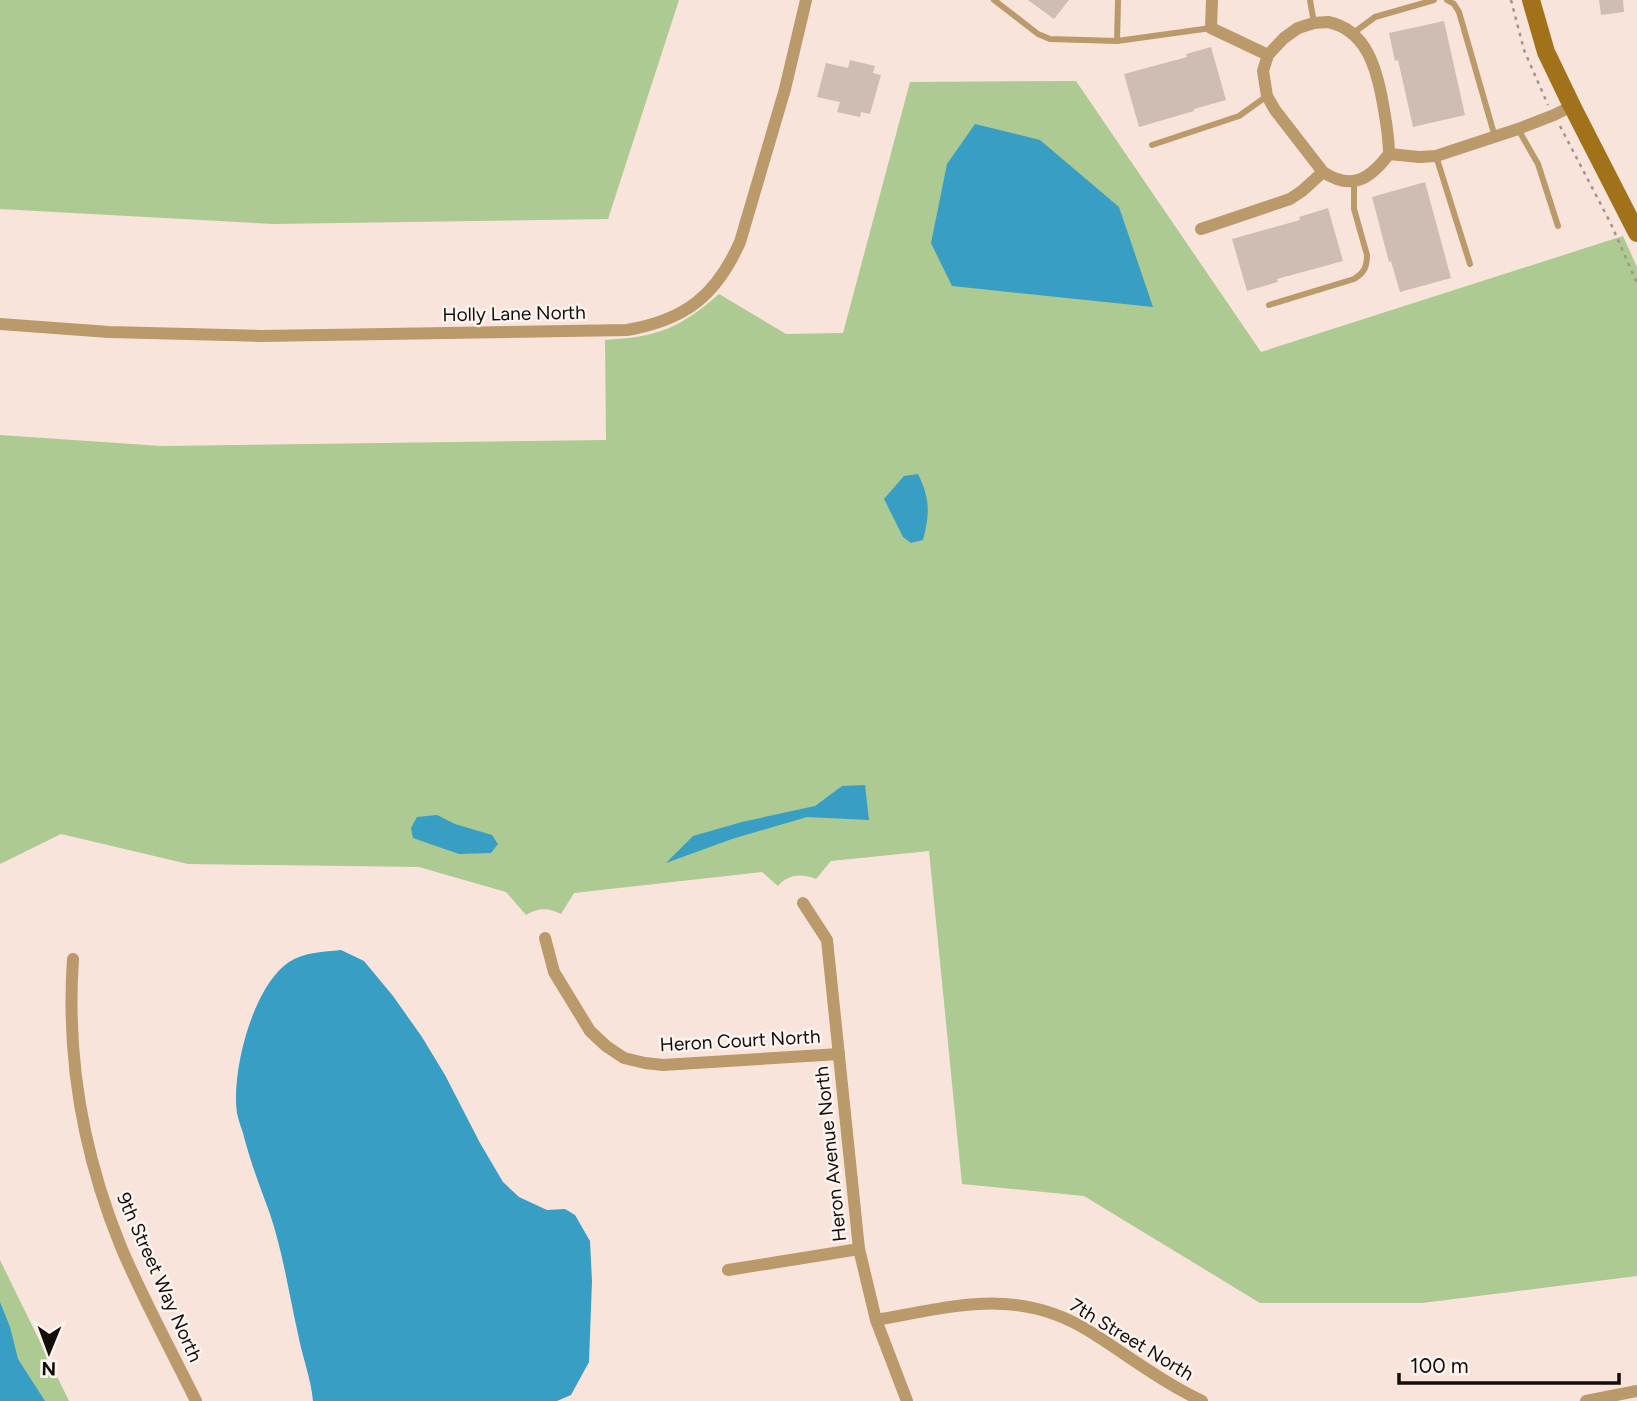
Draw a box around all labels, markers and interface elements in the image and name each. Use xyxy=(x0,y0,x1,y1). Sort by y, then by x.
street label: Holly Lane North xyxy=(442,301,586,326)
street label: Heron Court North xyxy=(659,1025,821,1056)
street label: Heron Avenue North xyxy=(810,1065,851,1243)
street label: 9th Street Way North xyxy=(112,1189,207,1365)
street label: 7th Street North xyxy=(1066,1293,1198,1385)
north arrow xyxy=(14,1317,84,1387)
scale bar xyxy=(1399,1342,1620,1386)
text: 100 m xyxy=(1410,1353,1469,1378)
text: N xyxy=(41,1357,56,1380)

